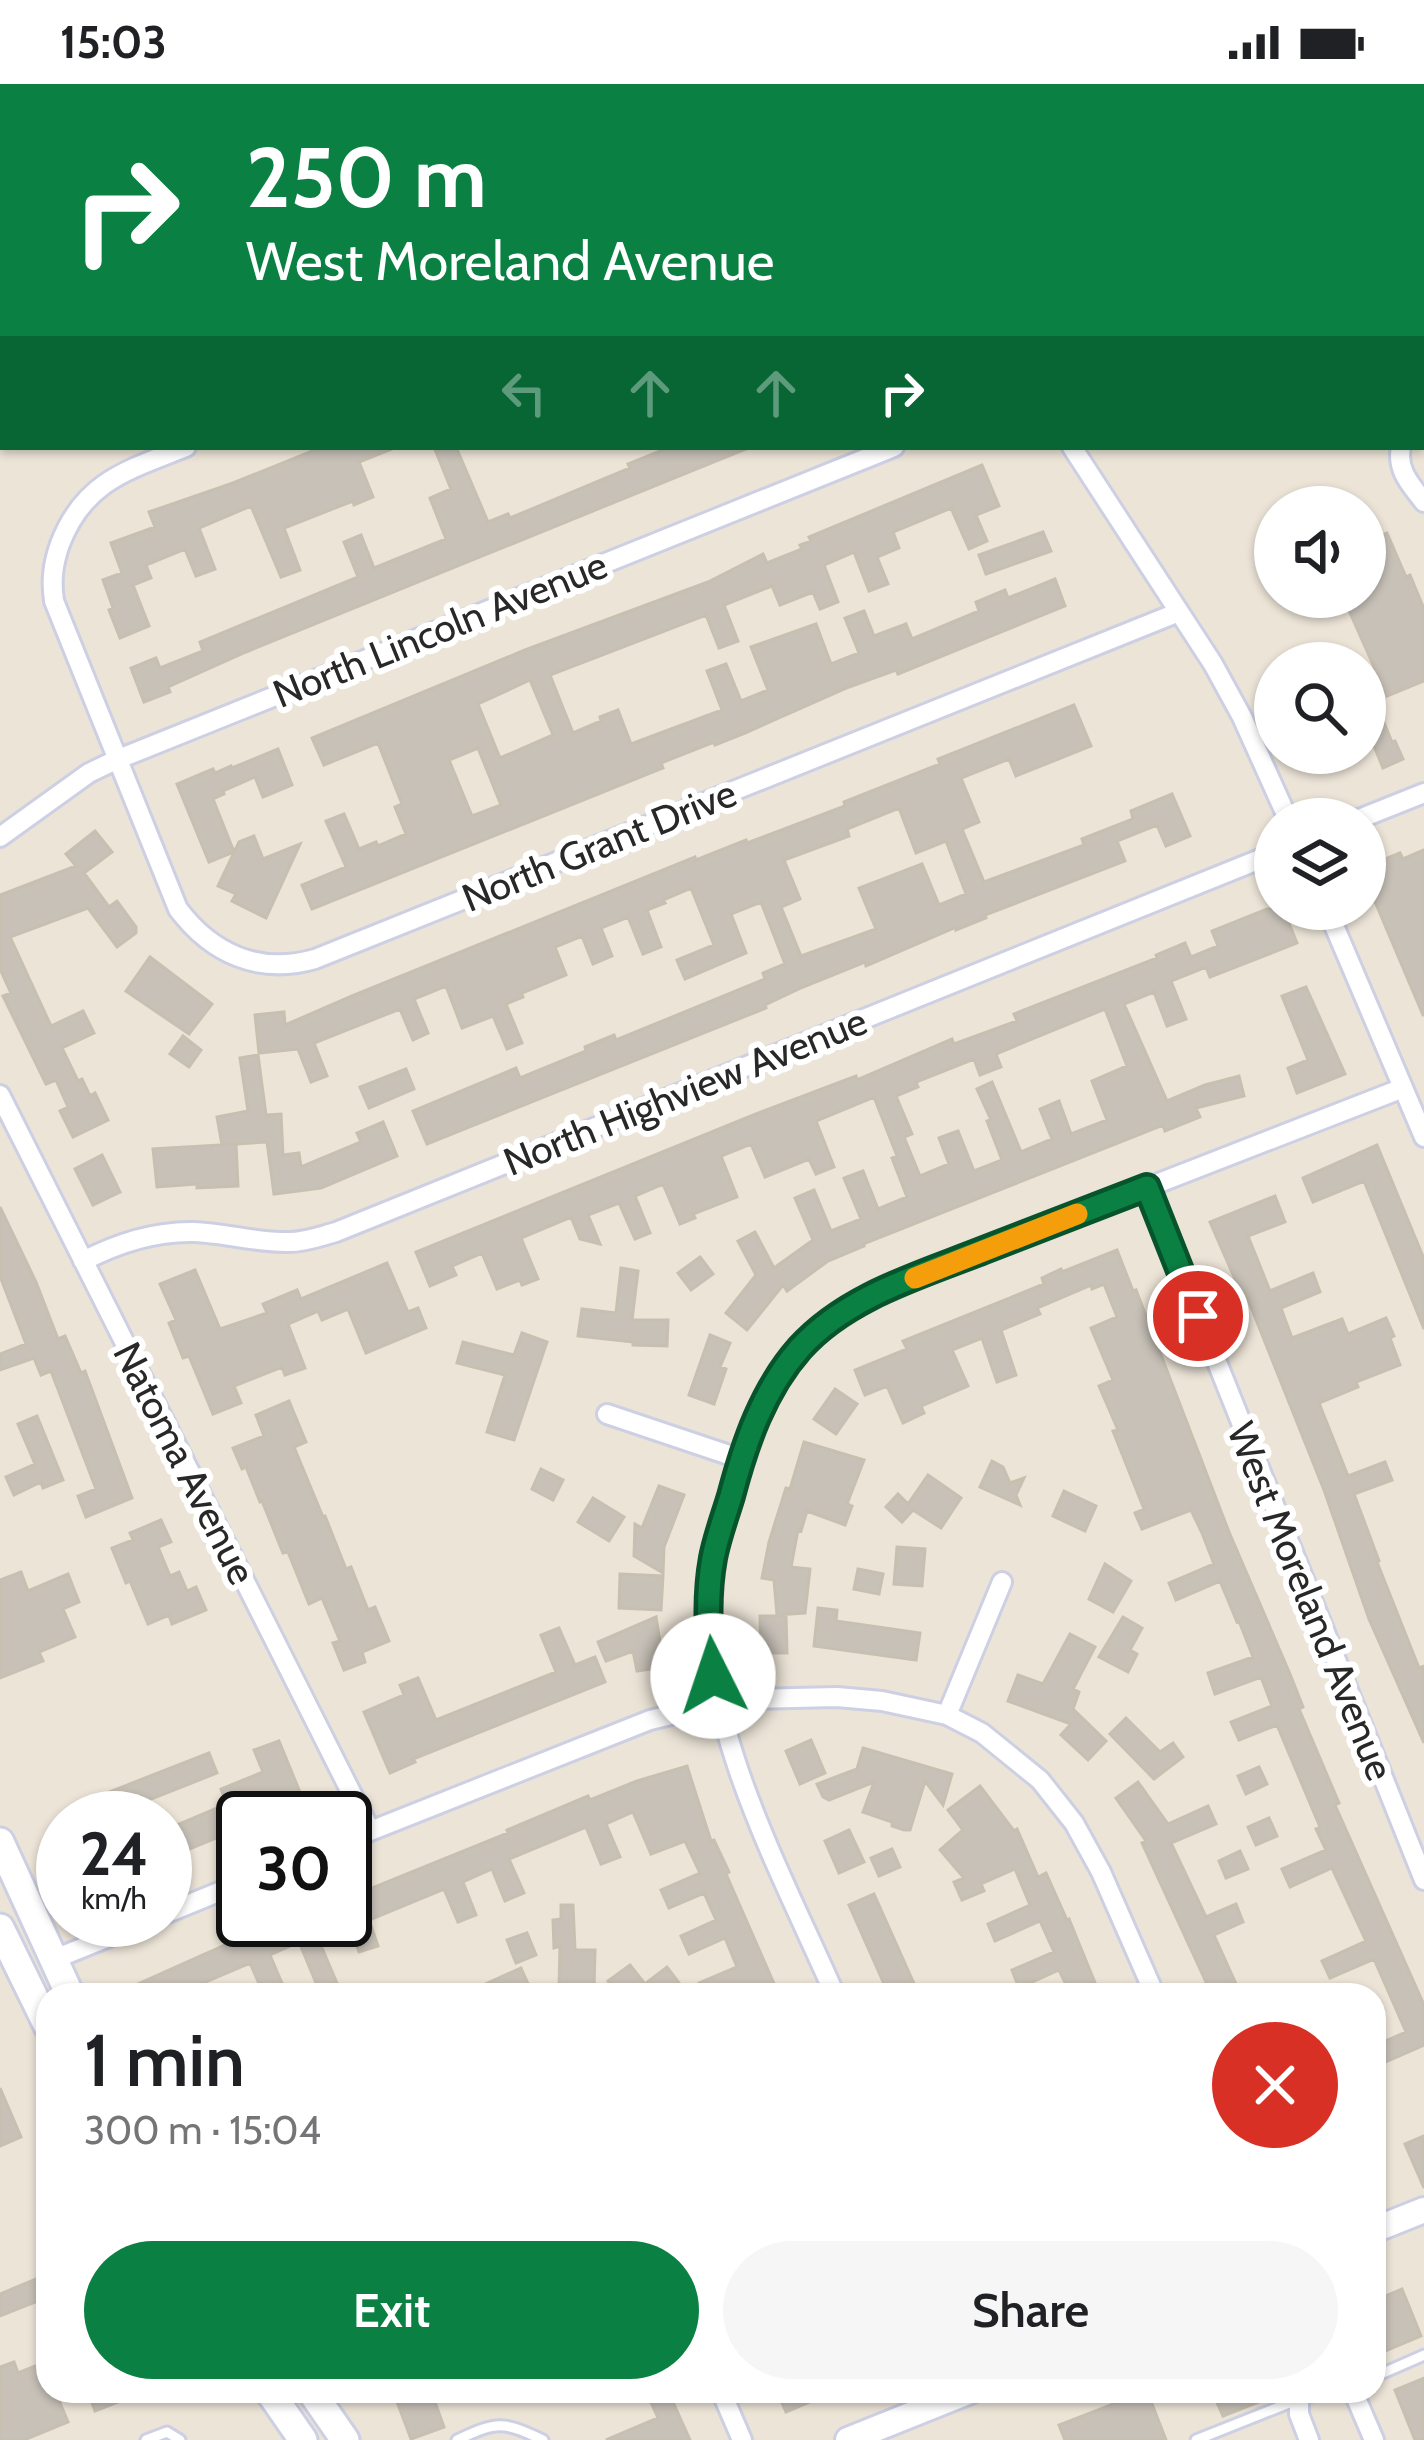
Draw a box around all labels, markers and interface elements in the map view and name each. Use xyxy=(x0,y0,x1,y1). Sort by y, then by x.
text: 15:03 xyxy=(60,15,167,69)
text: 250 m xyxy=(246,126,487,228)
icon: right xyxy=(48,132,204,288)
text: West Moreland Avenue xyxy=(246,228,774,294)
icon: left xyxy=(491,360,557,426)
icon: ahead xyxy=(617,360,683,426)
icon: ahead xyxy=(743,360,809,426)
icon: right xyxy=(869,360,935,426)
map controls xyxy=(1254,486,1386,930)
button: sound xyxy=(1254,486,1386,618)
street label: North Lincoln Avenue xyxy=(266,540,614,718)
button: search xyxy=(1254,642,1386,774)
street label: North Grant Drive xyxy=(455,768,743,922)
button: layers xyxy=(1254,798,1386,930)
street label: North Highview Avenue xyxy=(496,996,874,1186)
pin xyxy=(1147,1265,1249,1367)
icon: arrive xyxy=(1165,1283,1231,1349)
street label: Natoma Avenue xyxy=(103,1334,267,1592)
street label: West Moreland Avenue xyxy=(1217,1415,1405,1787)
position arrow xyxy=(650,1613,776,1739)
speed limit sign: 30 xyxy=(216,1791,372,1947)
text: 24 xyxy=(80,1817,149,1890)
text: km/h xyxy=(81,1880,147,1917)
text: 1 min xyxy=(84,2017,245,2104)
button: close xyxy=(1212,2022,1338,2148)
text: 300 m · 15:04 xyxy=(84,2106,321,2154)
button: Exit xyxy=(84,2241,699,2379)
button: Share xyxy=(723,2241,1338,2379)

